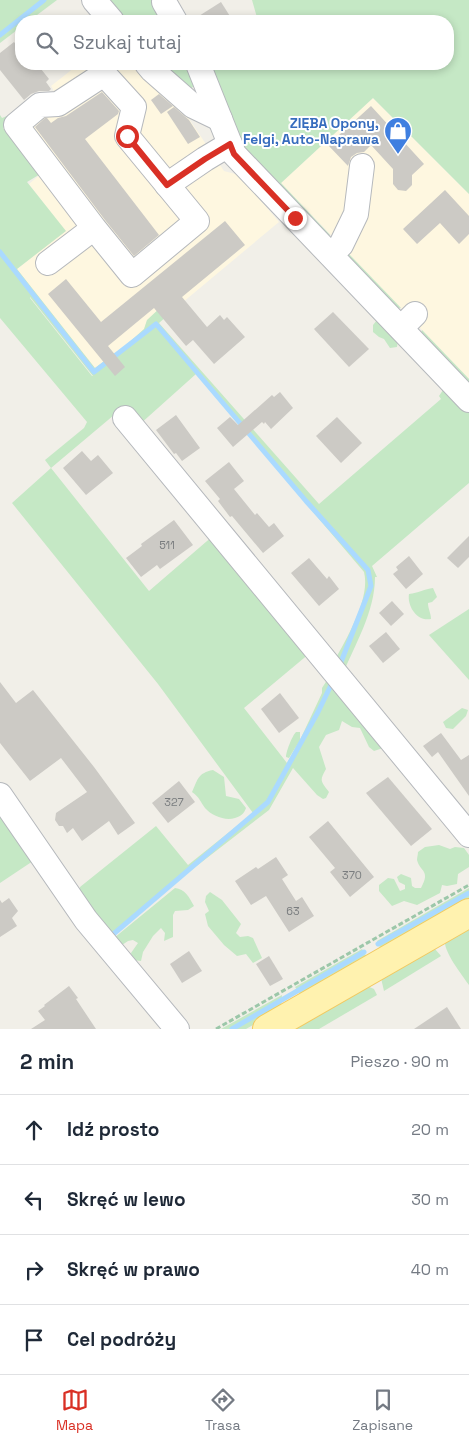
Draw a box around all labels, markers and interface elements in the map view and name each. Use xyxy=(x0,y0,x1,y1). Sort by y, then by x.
search box xyxy=(15,15,454,70)
icon: search xyxy=(33,29,61,57)
text: Szukaj tutaj xyxy=(73,30,181,55)
place label: ZIĘBA Opony, Felgi, Auto-Naprawa xyxy=(243,114,379,148)
shop icon: ZIĘBA Opony, Felgi, Auto-Naprawa xyxy=(383,116,413,155)
route start xyxy=(116,125,139,148)
route end xyxy=(284,207,307,230)
house number: 511 xyxy=(159,538,175,552)
house number: 327 xyxy=(164,795,184,809)
house number: 370 xyxy=(342,868,362,882)
house number: 63 xyxy=(286,904,300,918)
text: 2 min xyxy=(20,1048,74,1075)
text: Pieszo · 90 m xyxy=(351,1051,449,1072)
icon: ahead xyxy=(20,1116,48,1144)
text: Idź prosto xyxy=(67,1117,159,1142)
text: 20 m xyxy=(411,1119,449,1140)
icon: left xyxy=(20,1186,48,1214)
text: Skręć w lewo xyxy=(67,1187,186,1212)
text: 30 m xyxy=(411,1189,449,1210)
icon: right xyxy=(20,1256,48,1284)
text: Skręć w prawo xyxy=(67,1257,200,1282)
text: 40 m xyxy=(411,1259,449,1280)
icon: arrive xyxy=(20,1326,48,1354)
text: Cel podróży xyxy=(67,1327,176,1352)
tab: Mapa xyxy=(56,1386,93,1434)
tab: Trasa xyxy=(205,1386,240,1434)
tab: Zapisane xyxy=(352,1386,413,1434)

